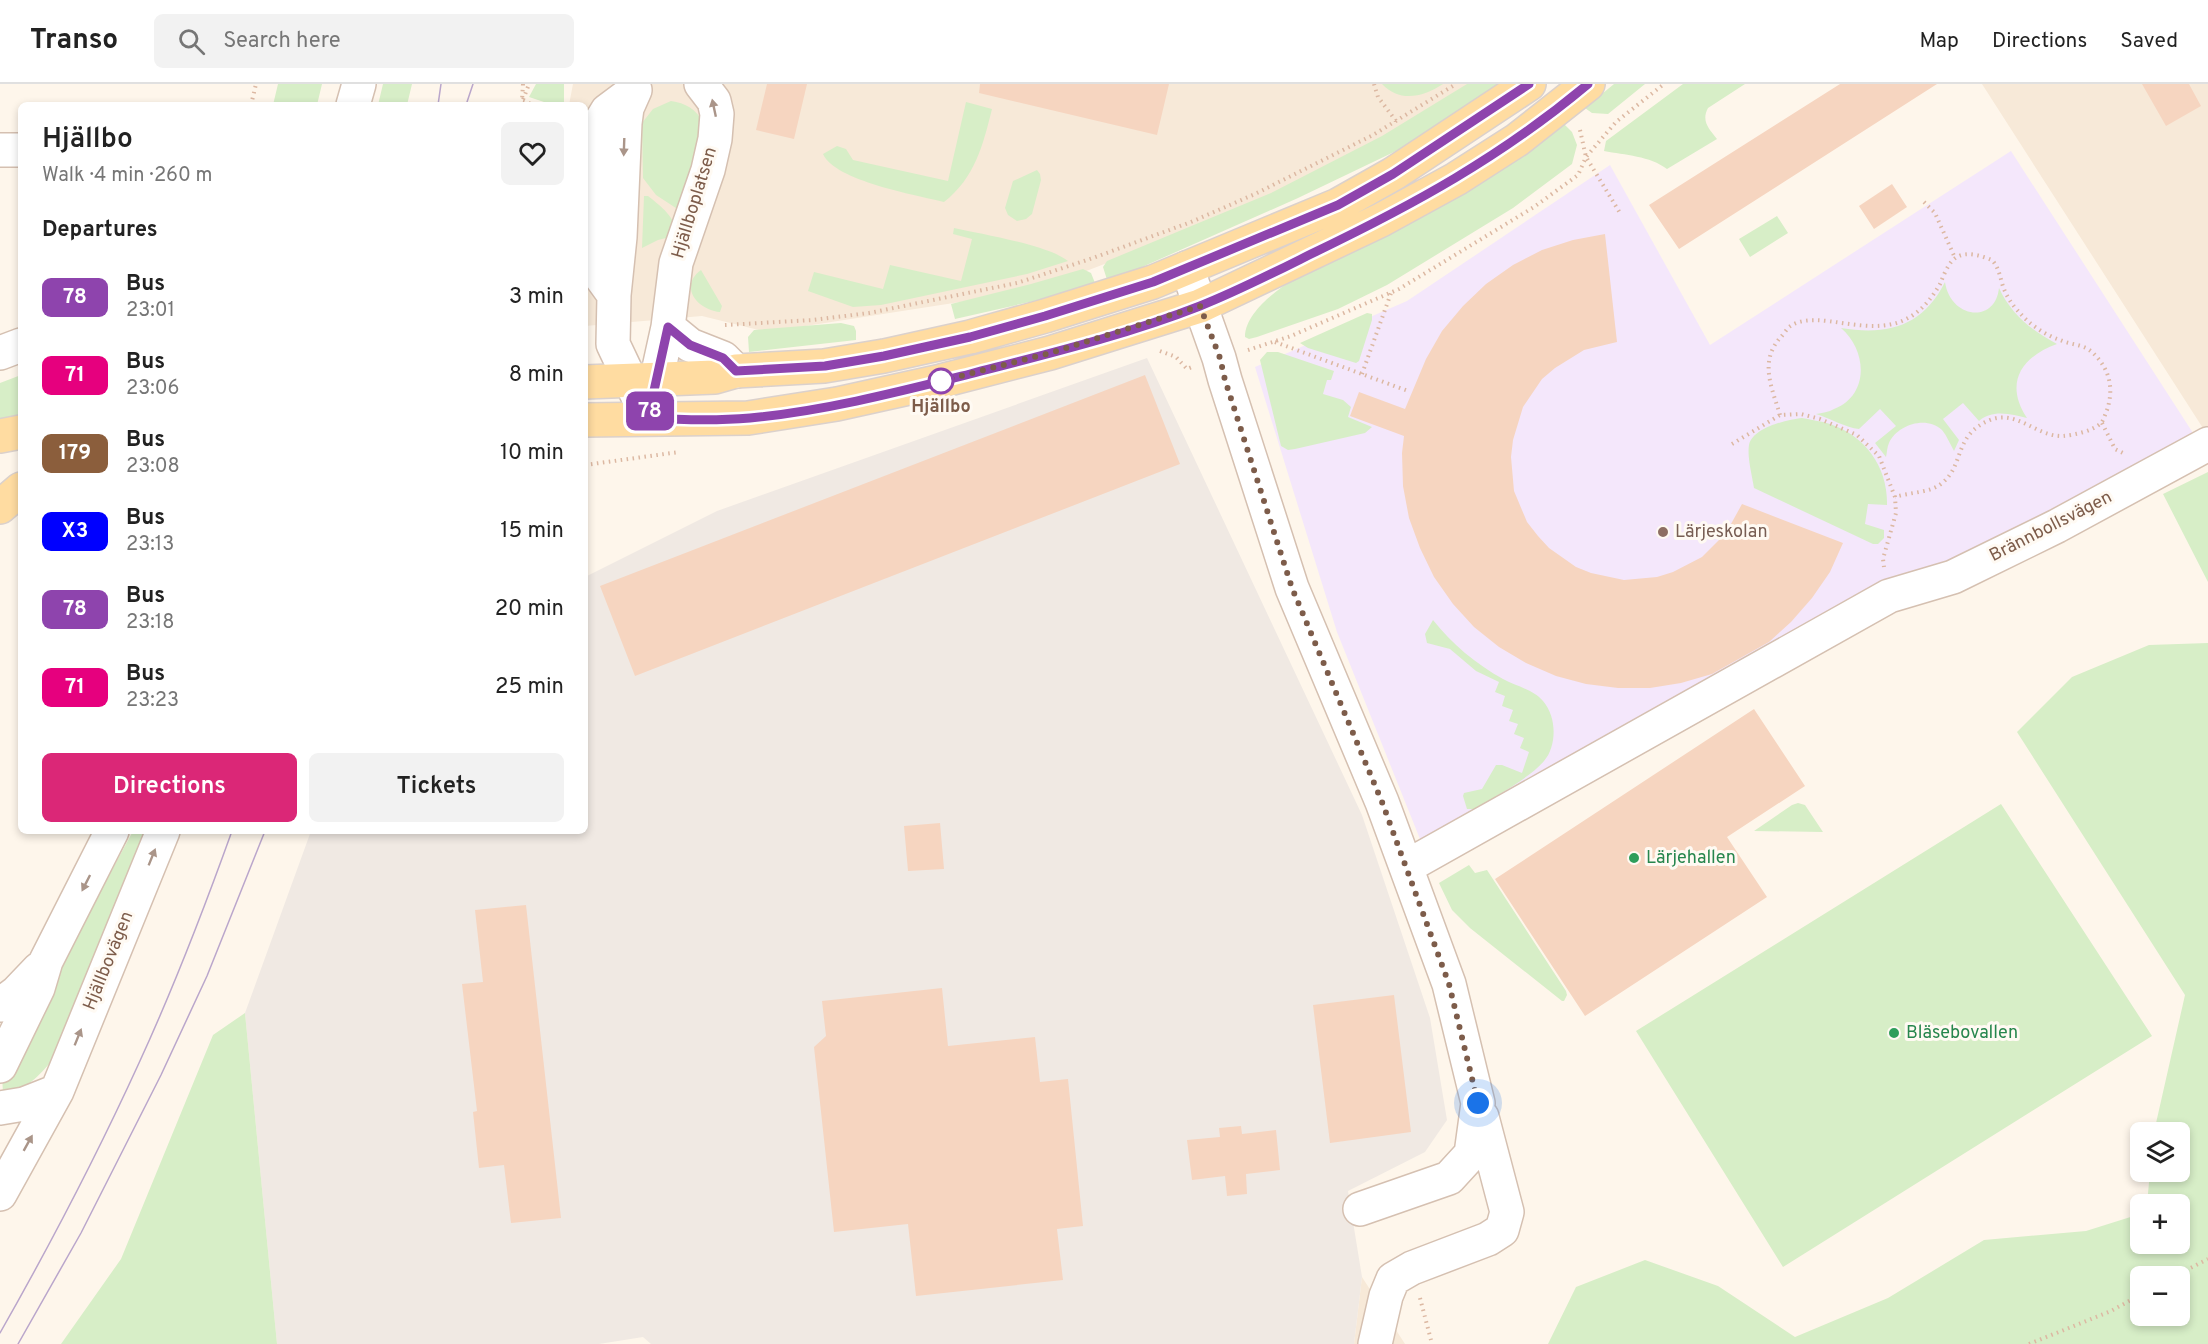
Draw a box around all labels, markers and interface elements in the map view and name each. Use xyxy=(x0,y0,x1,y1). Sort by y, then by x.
search box xyxy=(154,14,574,68)
text: Transo xyxy=(30,23,118,59)
icon: search xyxy=(175,25,208,58)
text: Search here xyxy=(223,28,341,55)
text: Map xyxy=(1919,28,1959,55)
text: Directions xyxy=(1992,28,2087,55)
text: Saved xyxy=(2120,28,2178,55)
one-way arrow xyxy=(709,98,718,117)
text: Hjällbo xyxy=(42,122,133,158)
button: heart xyxy=(501,122,564,185)
one-way arrow xyxy=(620,137,629,156)
street label: Hjällboplatsen xyxy=(667,144,723,262)
text: Walk · 4 min · 260 m xyxy=(42,163,213,189)
text: Departures xyxy=(42,217,158,244)
text: Bus xyxy=(126,271,165,298)
text: 78 xyxy=(63,284,87,311)
text: 3 min xyxy=(509,284,564,311)
text: 23:01 xyxy=(126,298,175,324)
text: Bus xyxy=(126,349,165,376)
text: 71 xyxy=(65,362,85,389)
text: 8 min xyxy=(509,362,564,389)
marker: Hjällbo xyxy=(928,368,954,394)
text: 23:06 xyxy=(126,376,180,402)
line badge: 78 xyxy=(623,392,677,430)
place label: Hjällbo xyxy=(911,396,971,419)
text: 78 xyxy=(638,398,662,425)
text: Bus xyxy=(126,427,165,454)
text: 179 xyxy=(59,440,91,467)
text: 10 min xyxy=(500,440,564,467)
text: 23:08 xyxy=(126,454,180,480)
street label: Brännbollsvägen xyxy=(1986,486,2116,568)
text: Bus xyxy=(126,505,165,532)
text: X3 xyxy=(62,518,88,545)
text: 15 min xyxy=(500,518,564,545)
place label: Lärjeskolan xyxy=(1675,521,1768,544)
marker: Lärjeskolan xyxy=(1656,525,1670,539)
text: 23:13 xyxy=(126,532,174,558)
text: Bus xyxy=(126,583,165,610)
text: 78 xyxy=(63,596,87,623)
text: 20 min xyxy=(495,596,564,623)
text: 23:18 xyxy=(126,610,174,636)
text: Bus xyxy=(126,661,165,688)
text: 71 xyxy=(65,674,85,701)
text: 25 min xyxy=(495,674,564,701)
text: 23:23 xyxy=(126,688,179,714)
button: Directions xyxy=(42,753,297,822)
button: Tickets xyxy=(309,753,564,822)
one-way arrow xyxy=(147,847,157,865)
place label: Lärjehallen xyxy=(1646,847,1736,870)
marker: Lärjehallen xyxy=(1627,851,1641,865)
one-way arrow xyxy=(81,875,91,892)
street label: Hjällbovägen xyxy=(79,908,139,1014)
place label: Bläsebovallen xyxy=(1906,1022,2018,1045)
marker: Bläsebovallen xyxy=(1887,1026,1901,1040)
one-way arrow xyxy=(74,1028,84,1046)
your location xyxy=(1463,1088,1493,1118)
map controls xyxy=(2130,1122,2190,1326)
button: layers xyxy=(2130,1122,2190,1182)
one-way arrow xyxy=(23,1134,33,1151)
button: + xyxy=(2130,1194,2190,1254)
button: − xyxy=(2130,1266,2190,1326)

